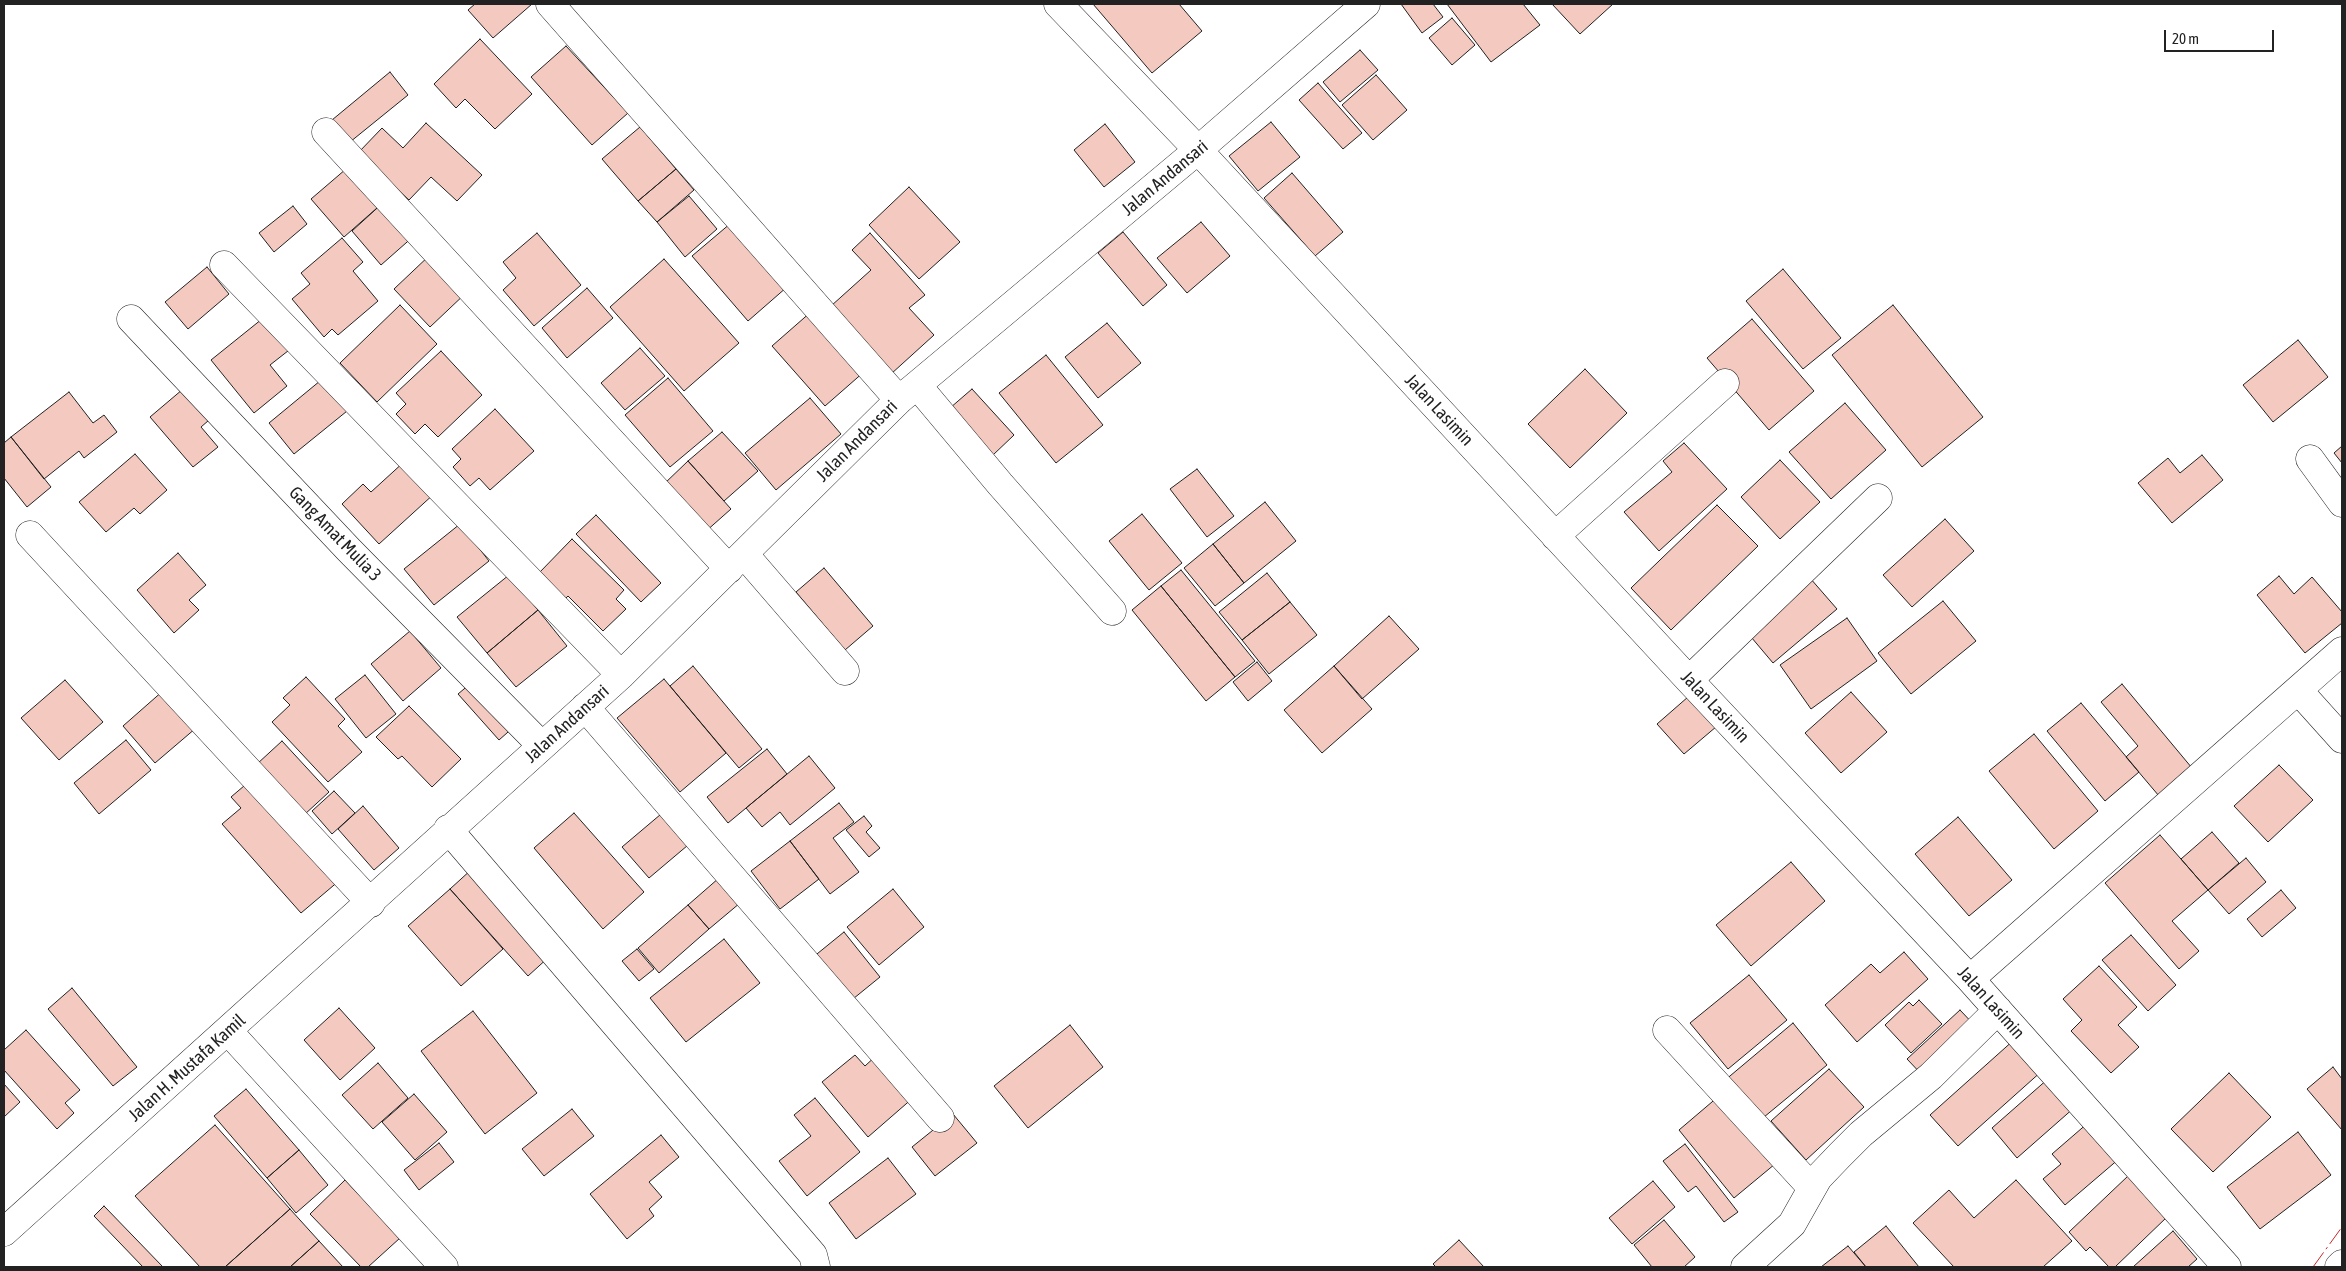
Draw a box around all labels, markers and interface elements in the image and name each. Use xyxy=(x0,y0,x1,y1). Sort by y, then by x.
scale bar xyxy=(2166,20,2276,52)
text: 20 m xyxy=(2172,30,2199,47)
street label: Jalan Andansari xyxy=(1118,136,1212,220)
street label: Jalan Lasimin xyxy=(1400,370,1478,450)
street label: Jalan Andansari xyxy=(812,396,902,486)
street label: Gang Amat Mulia 3 xyxy=(284,482,386,586)
street label: Jalan Lasimin xyxy=(1676,667,1754,747)
street label: Jalan Andansari xyxy=(520,681,614,767)
street label: Jalan Lasimin xyxy=(1953,962,2029,1044)
street label: Jalan H. Mustafa Kamil xyxy=(124,1010,250,1126)

